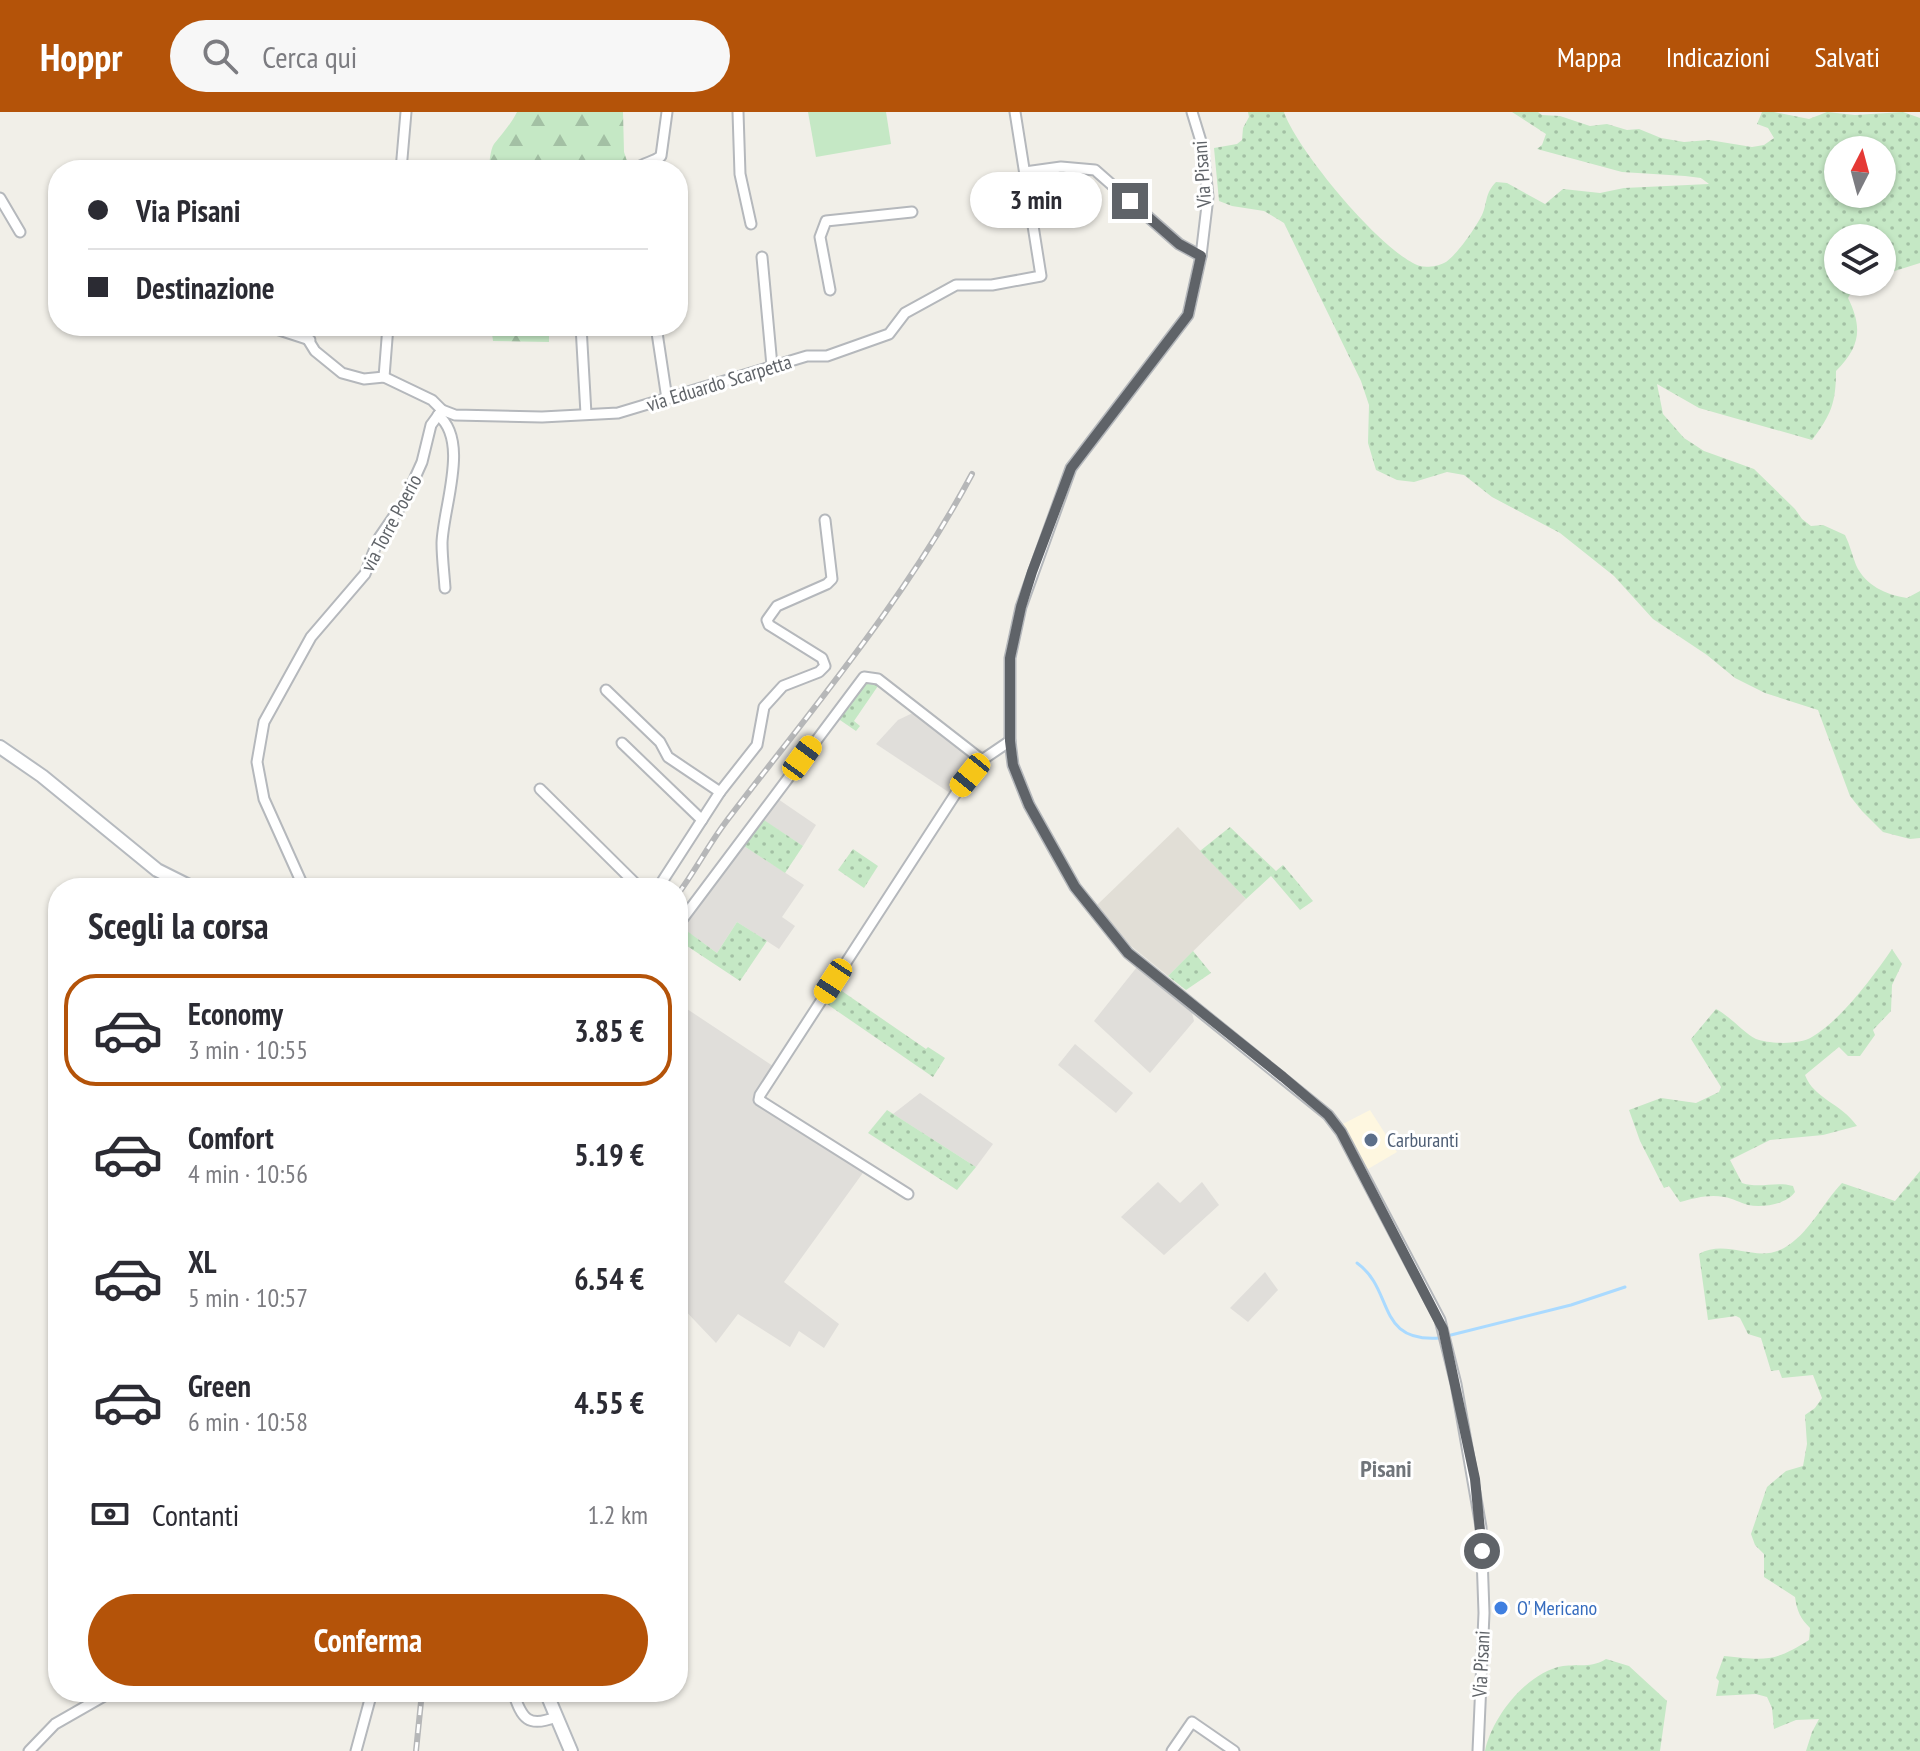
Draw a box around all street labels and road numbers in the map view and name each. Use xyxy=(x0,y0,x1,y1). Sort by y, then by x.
street label: Via Pisani xyxy=(1187,140,1217,209)
street label: via Eduardo Scarpetta xyxy=(643,349,795,417)
street label: via Torre Poerio xyxy=(354,470,428,576)
street label: Via Pisani xyxy=(1466,1630,1496,1699)

